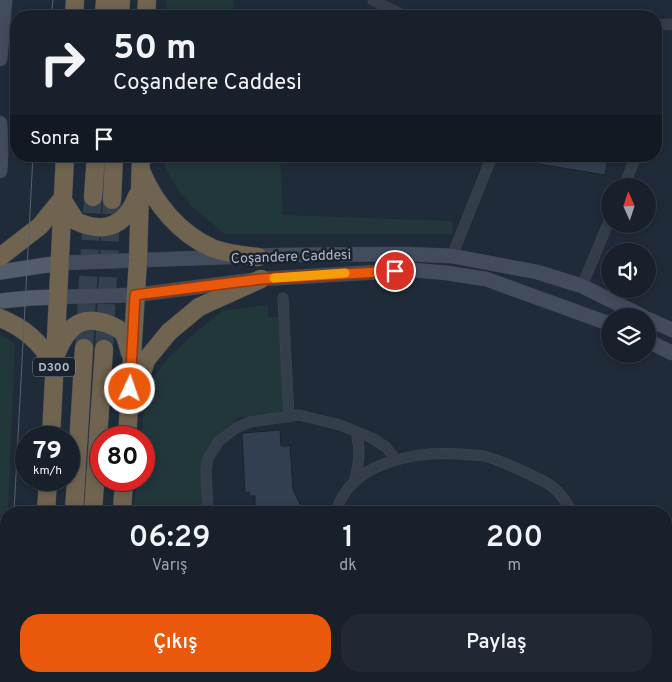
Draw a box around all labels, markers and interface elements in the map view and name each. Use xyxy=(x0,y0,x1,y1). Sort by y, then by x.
text: 50 m xyxy=(113,27,197,71)
icon: right xyxy=(30,30,95,95)
text: Coşandere Caddesi xyxy=(113,70,302,97)
icon: arrive xyxy=(90,125,118,153)
text: Sonra xyxy=(30,127,80,151)
north arrow xyxy=(601,178,656,232)
map controls xyxy=(601,178,656,363)
button: sound xyxy=(601,243,656,298)
street label: Coşandere Caddesi xyxy=(231,247,351,268)
pin xyxy=(374,250,416,292)
icon: arrive xyxy=(381,257,409,285)
button: layers xyxy=(601,308,656,363)
road number: D300 xyxy=(33,358,75,377)
position arrow xyxy=(103,362,155,414)
speed limit sign: 80 xyxy=(90,426,155,491)
text: 79 xyxy=(33,436,62,468)
text: km/h xyxy=(33,463,62,479)
text: 06:29 xyxy=(129,520,210,557)
text: 1 xyxy=(342,520,354,557)
text: 200 xyxy=(486,520,543,557)
text: Varış xyxy=(152,556,187,576)
text: dk xyxy=(339,556,357,576)
text: m xyxy=(508,556,521,576)
button: Çıkış xyxy=(20,614,331,672)
button: Paylaş xyxy=(341,614,652,672)

